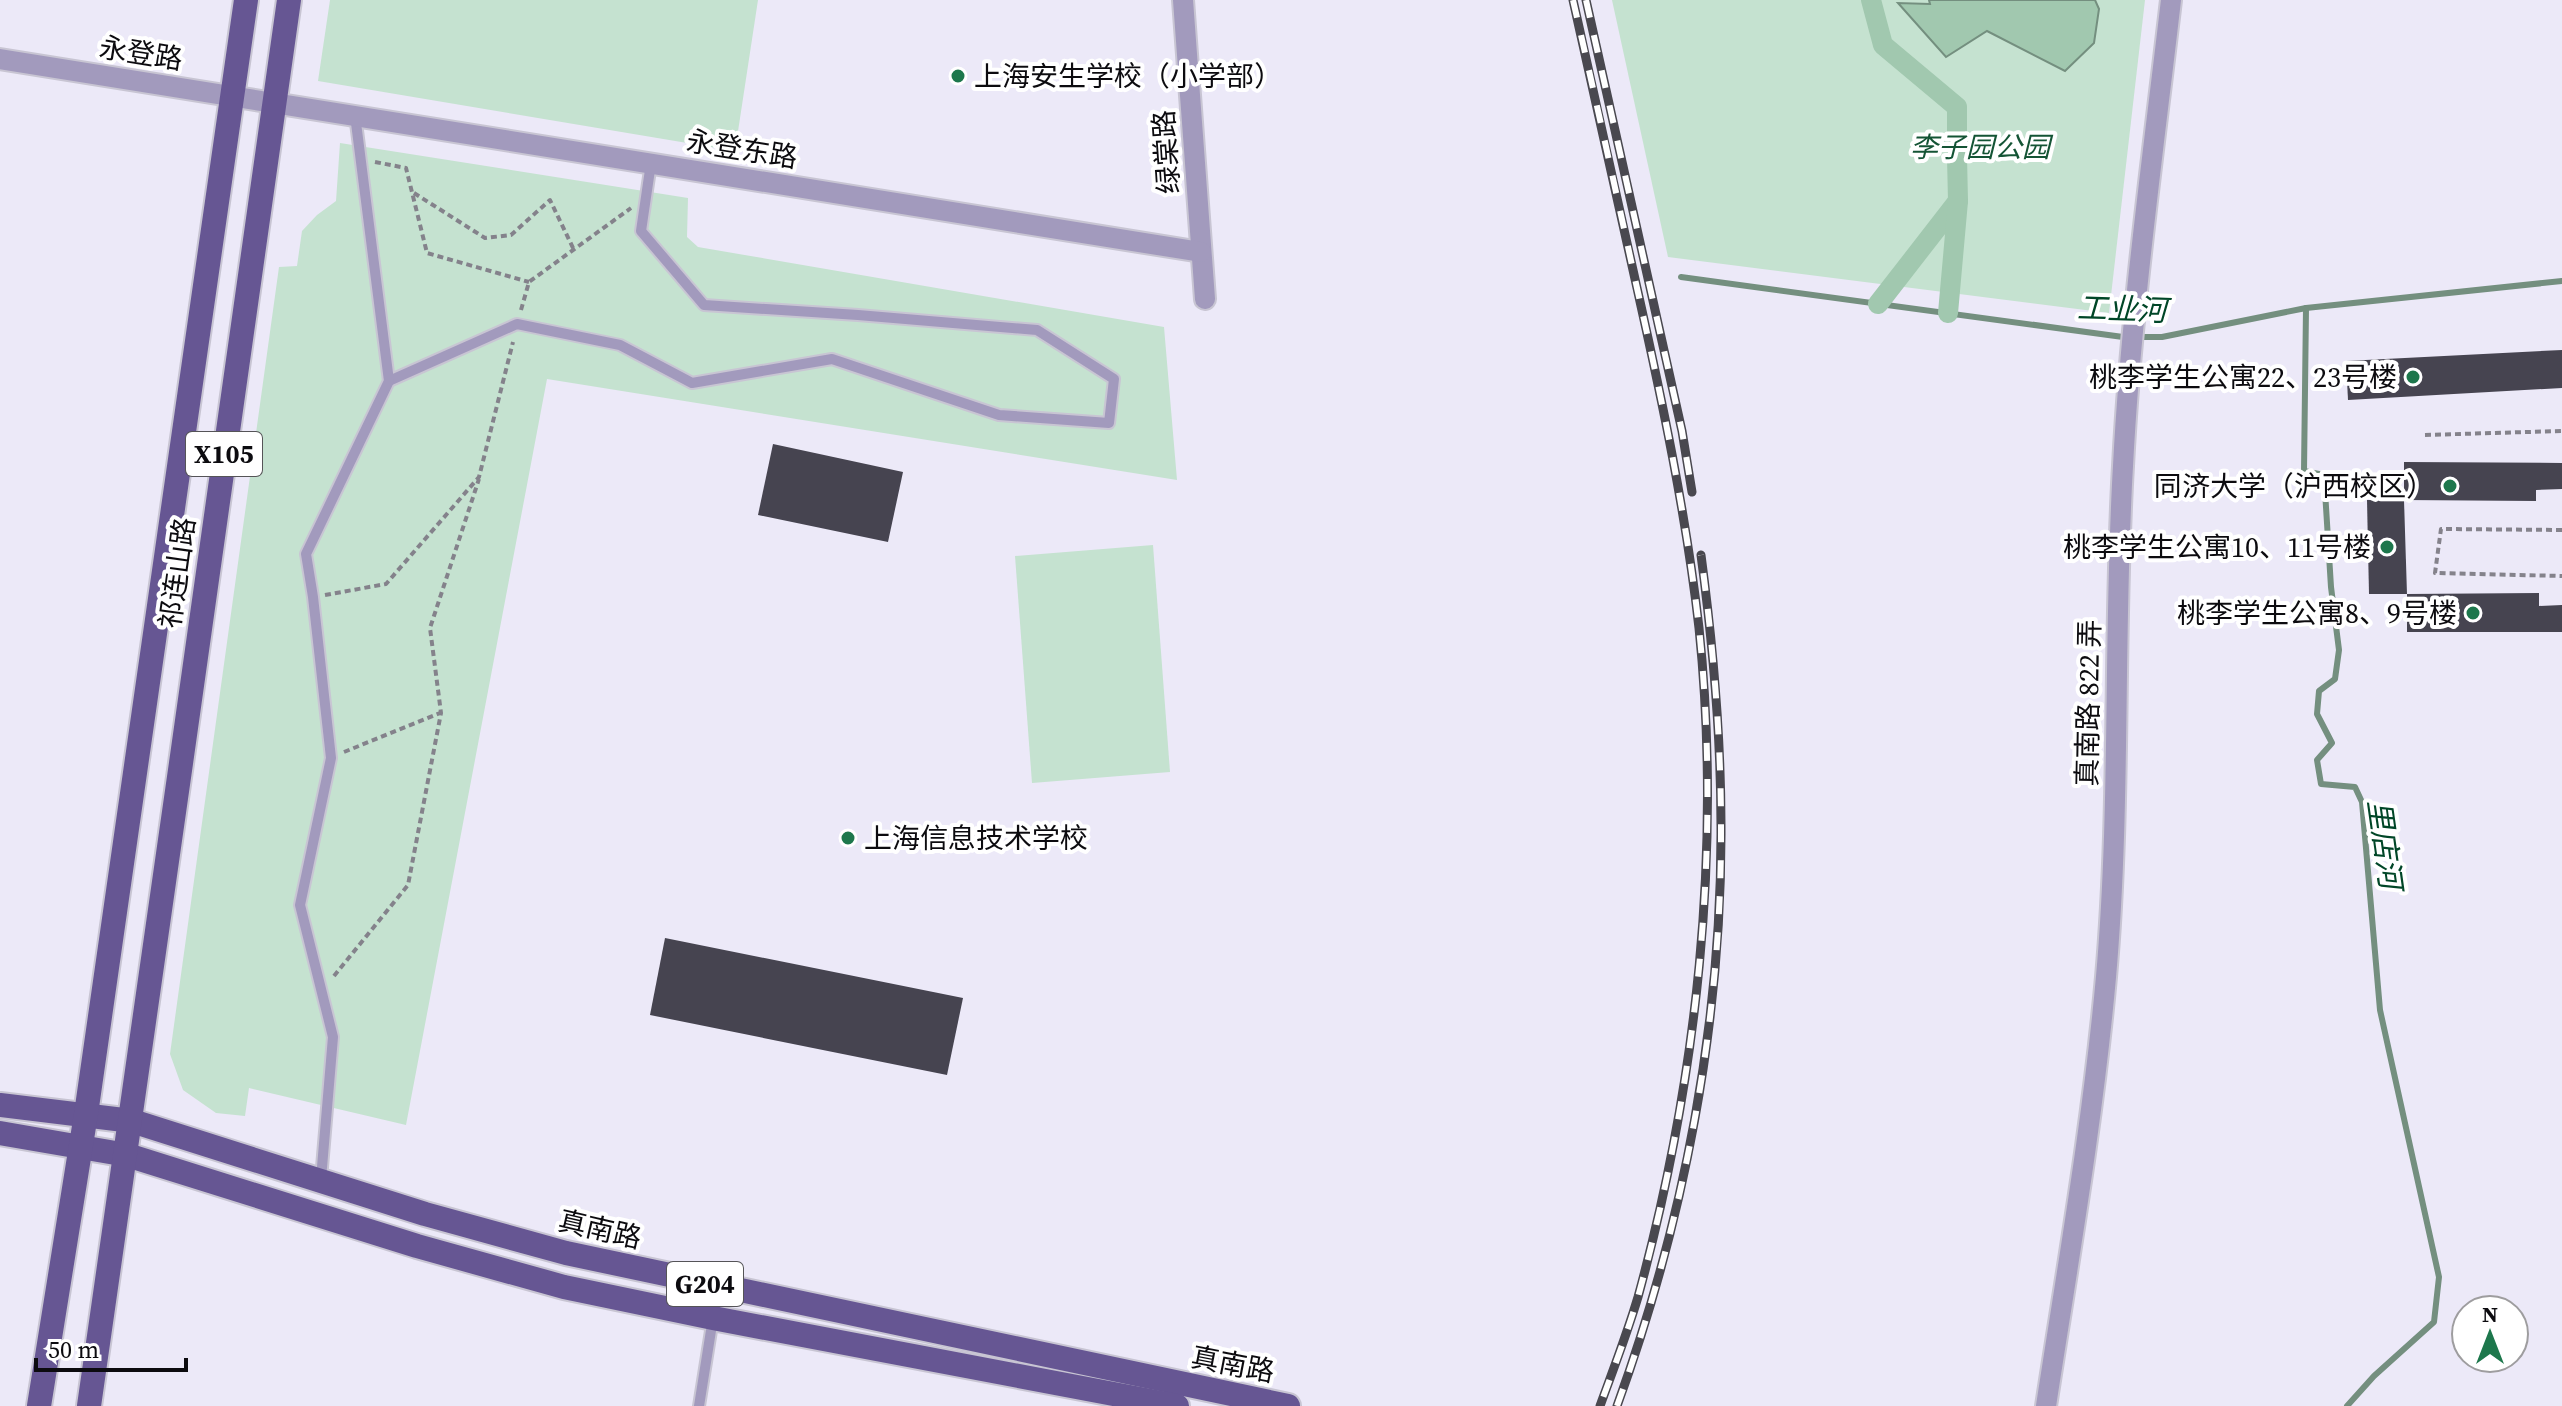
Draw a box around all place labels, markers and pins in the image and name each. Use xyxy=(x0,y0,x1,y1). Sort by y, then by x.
place label: 上海安生学校（小学部） xyxy=(974,57,1282,95)
marker: 上海安生学校（小学部） xyxy=(949,67,967,85)
place label: 桃李学生公寓22、23号楼 xyxy=(2089,358,2397,396)
marker: 桃李学生公寓22、23号楼 xyxy=(2404,368,2422,386)
place label: 同济大学（沪西校区） xyxy=(2154,467,2434,505)
marker: 同济大学（沪西校区） xyxy=(2441,477,2459,495)
place label: 桃李学生公寓10、11号楼 xyxy=(2063,528,2371,566)
marker: 桃李学生公寓10、11号楼 xyxy=(2378,538,2396,556)
place label: 桃李学生公寓8、9号楼 xyxy=(2177,594,2457,632)
marker: 桃李学生公寓8、9号楼 xyxy=(2464,604,2482,622)
place label: 上海信息技术学校 xyxy=(864,819,1088,857)
marker: 上海信息技术学校 xyxy=(839,829,857,847)

